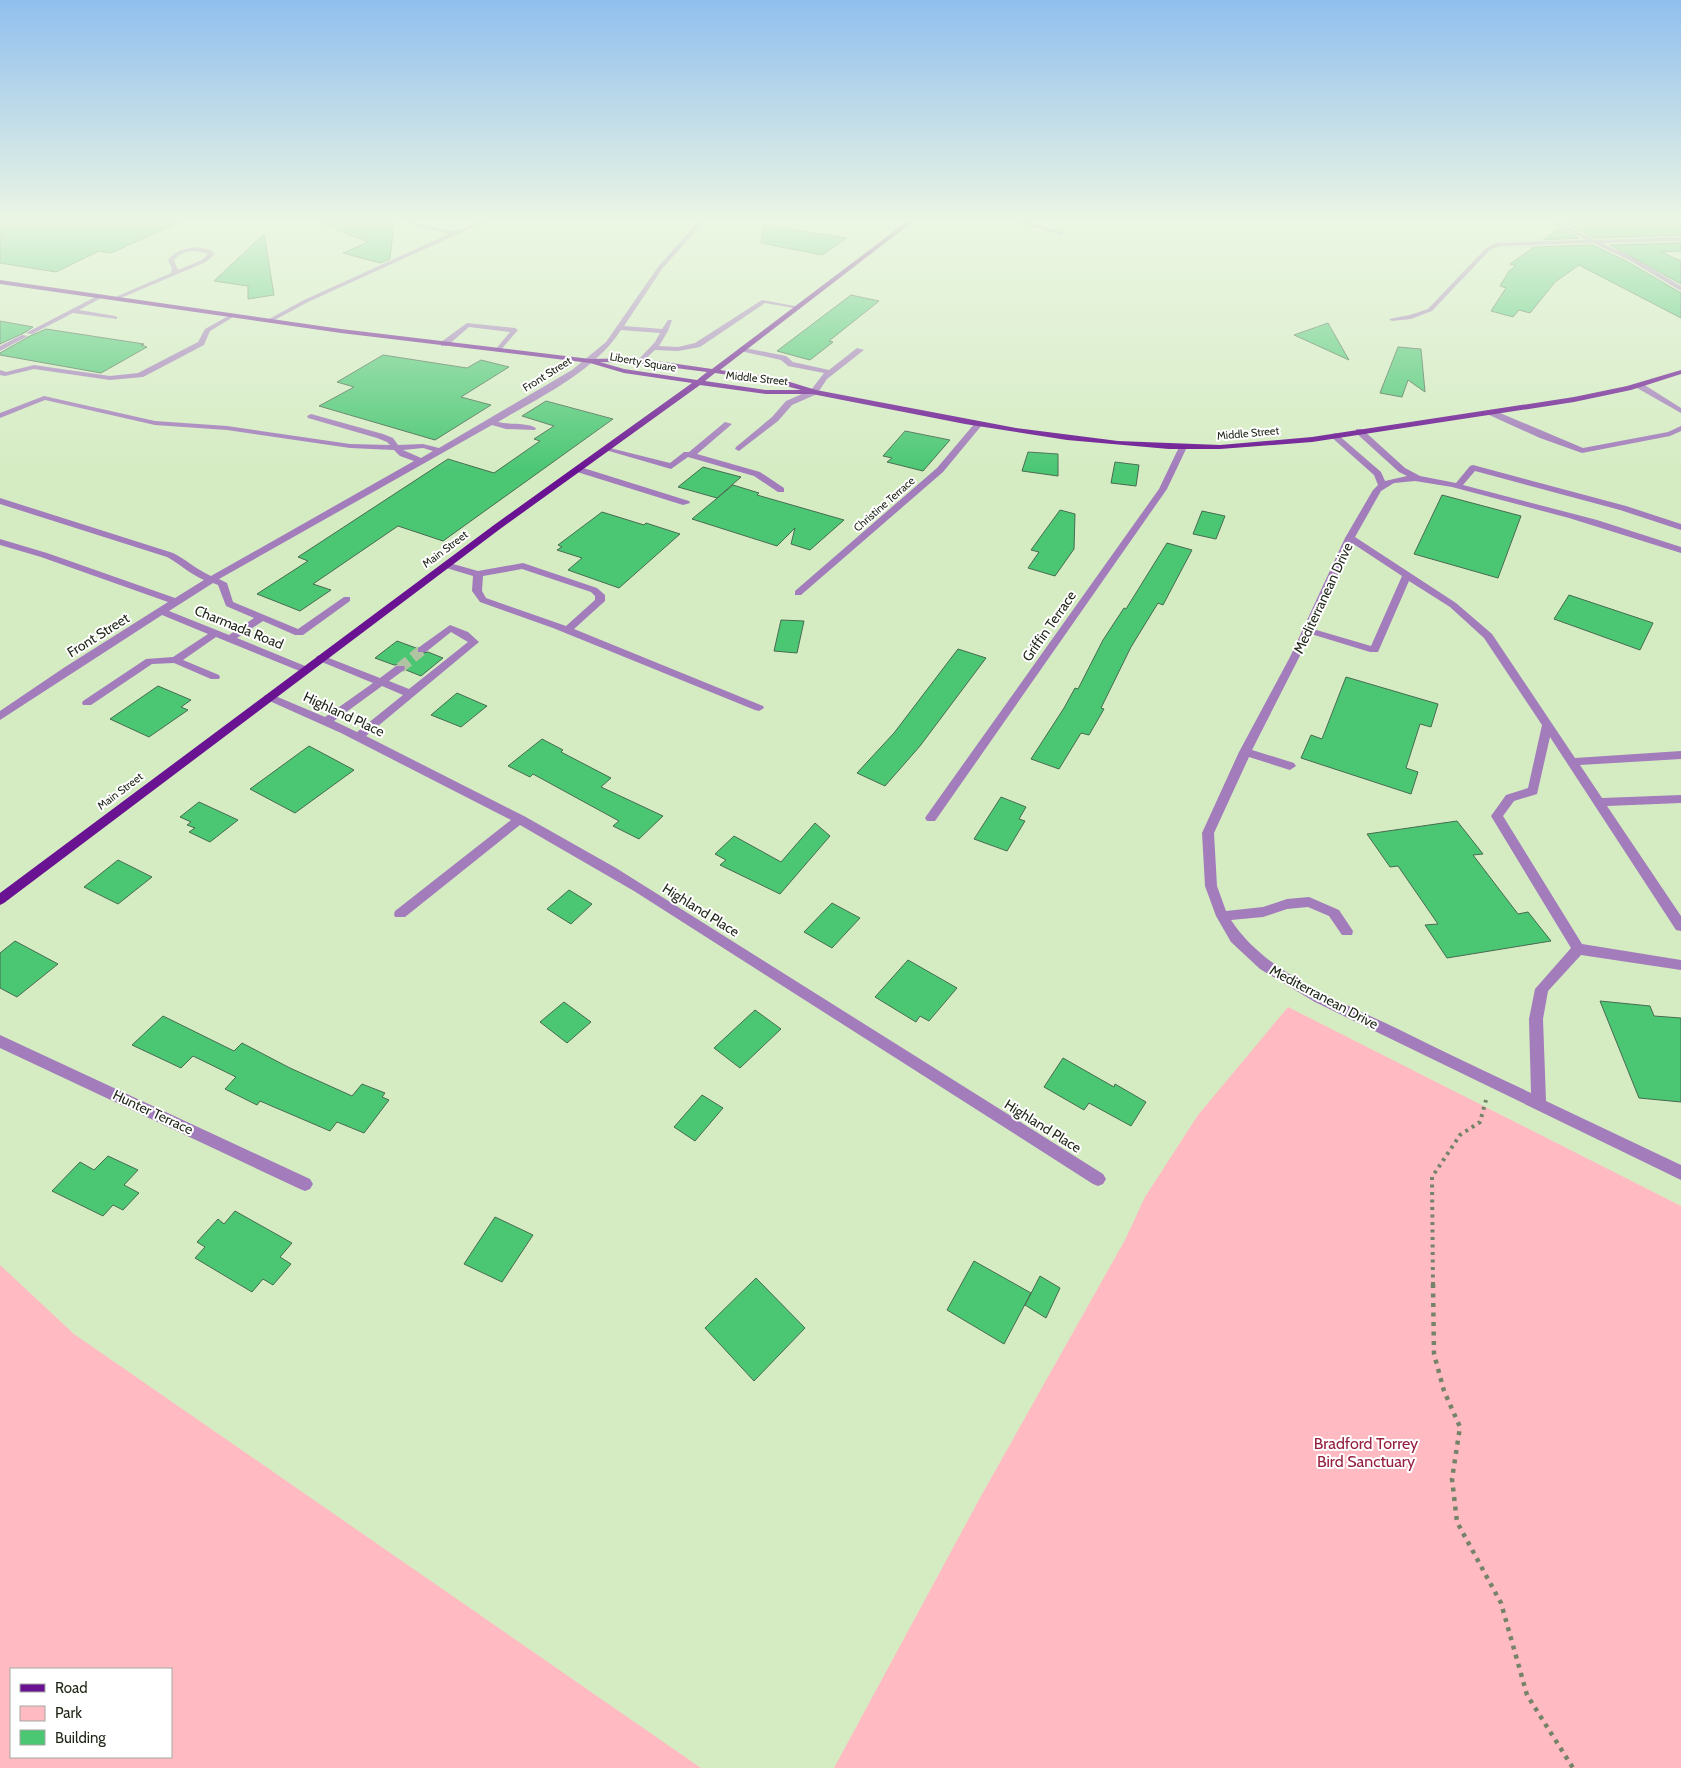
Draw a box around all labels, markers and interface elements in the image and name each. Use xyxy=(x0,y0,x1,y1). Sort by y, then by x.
street label: Liberty Square xyxy=(609,349,678,375)
street label: Front Street xyxy=(520,353,574,395)
street label: Middle Street xyxy=(725,368,789,388)
street label: Middle Street xyxy=(1216,423,1280,443)
street label: Christine Terrace xyxy=(850,473,918,534)
street label: Main Street xyxy=(419,527,471,571)
street label: Mediterranean Drive xyxy=(1289,540,1357,656)
street label: Griffin Terrace xyxy=(1018,587,1080,665)
street label: Charmada Road xyxy=(192,601,286,653)
street label: Front Street xyxy=(63,609,133,661)
street label: Highland Place xyxy=(301,687,387,741)
street label: Main Street xyxy=(94,769,146,813)
street label: Highland Place xyxy=(659,879,743,941)
street label: Mediterranean Drive xyxy=(1267,961,1381,1033)
street label: Hunter Terrace xyxy=(110,1086,196,1138)
street label: Highland Place xyxy=(1001,1095,1085,1157)
park label: Bradford Torrey Bird Sanctuary xyxy=(1314,1434,1418,1471)
legend xyxy=(10,1668,172,1758)
text: Road xyxy=(55,1679,88,1697)
text: Park xyxy=(55,1704,82,1722)
text: Building xyxy=(55,1729,106,1747)

